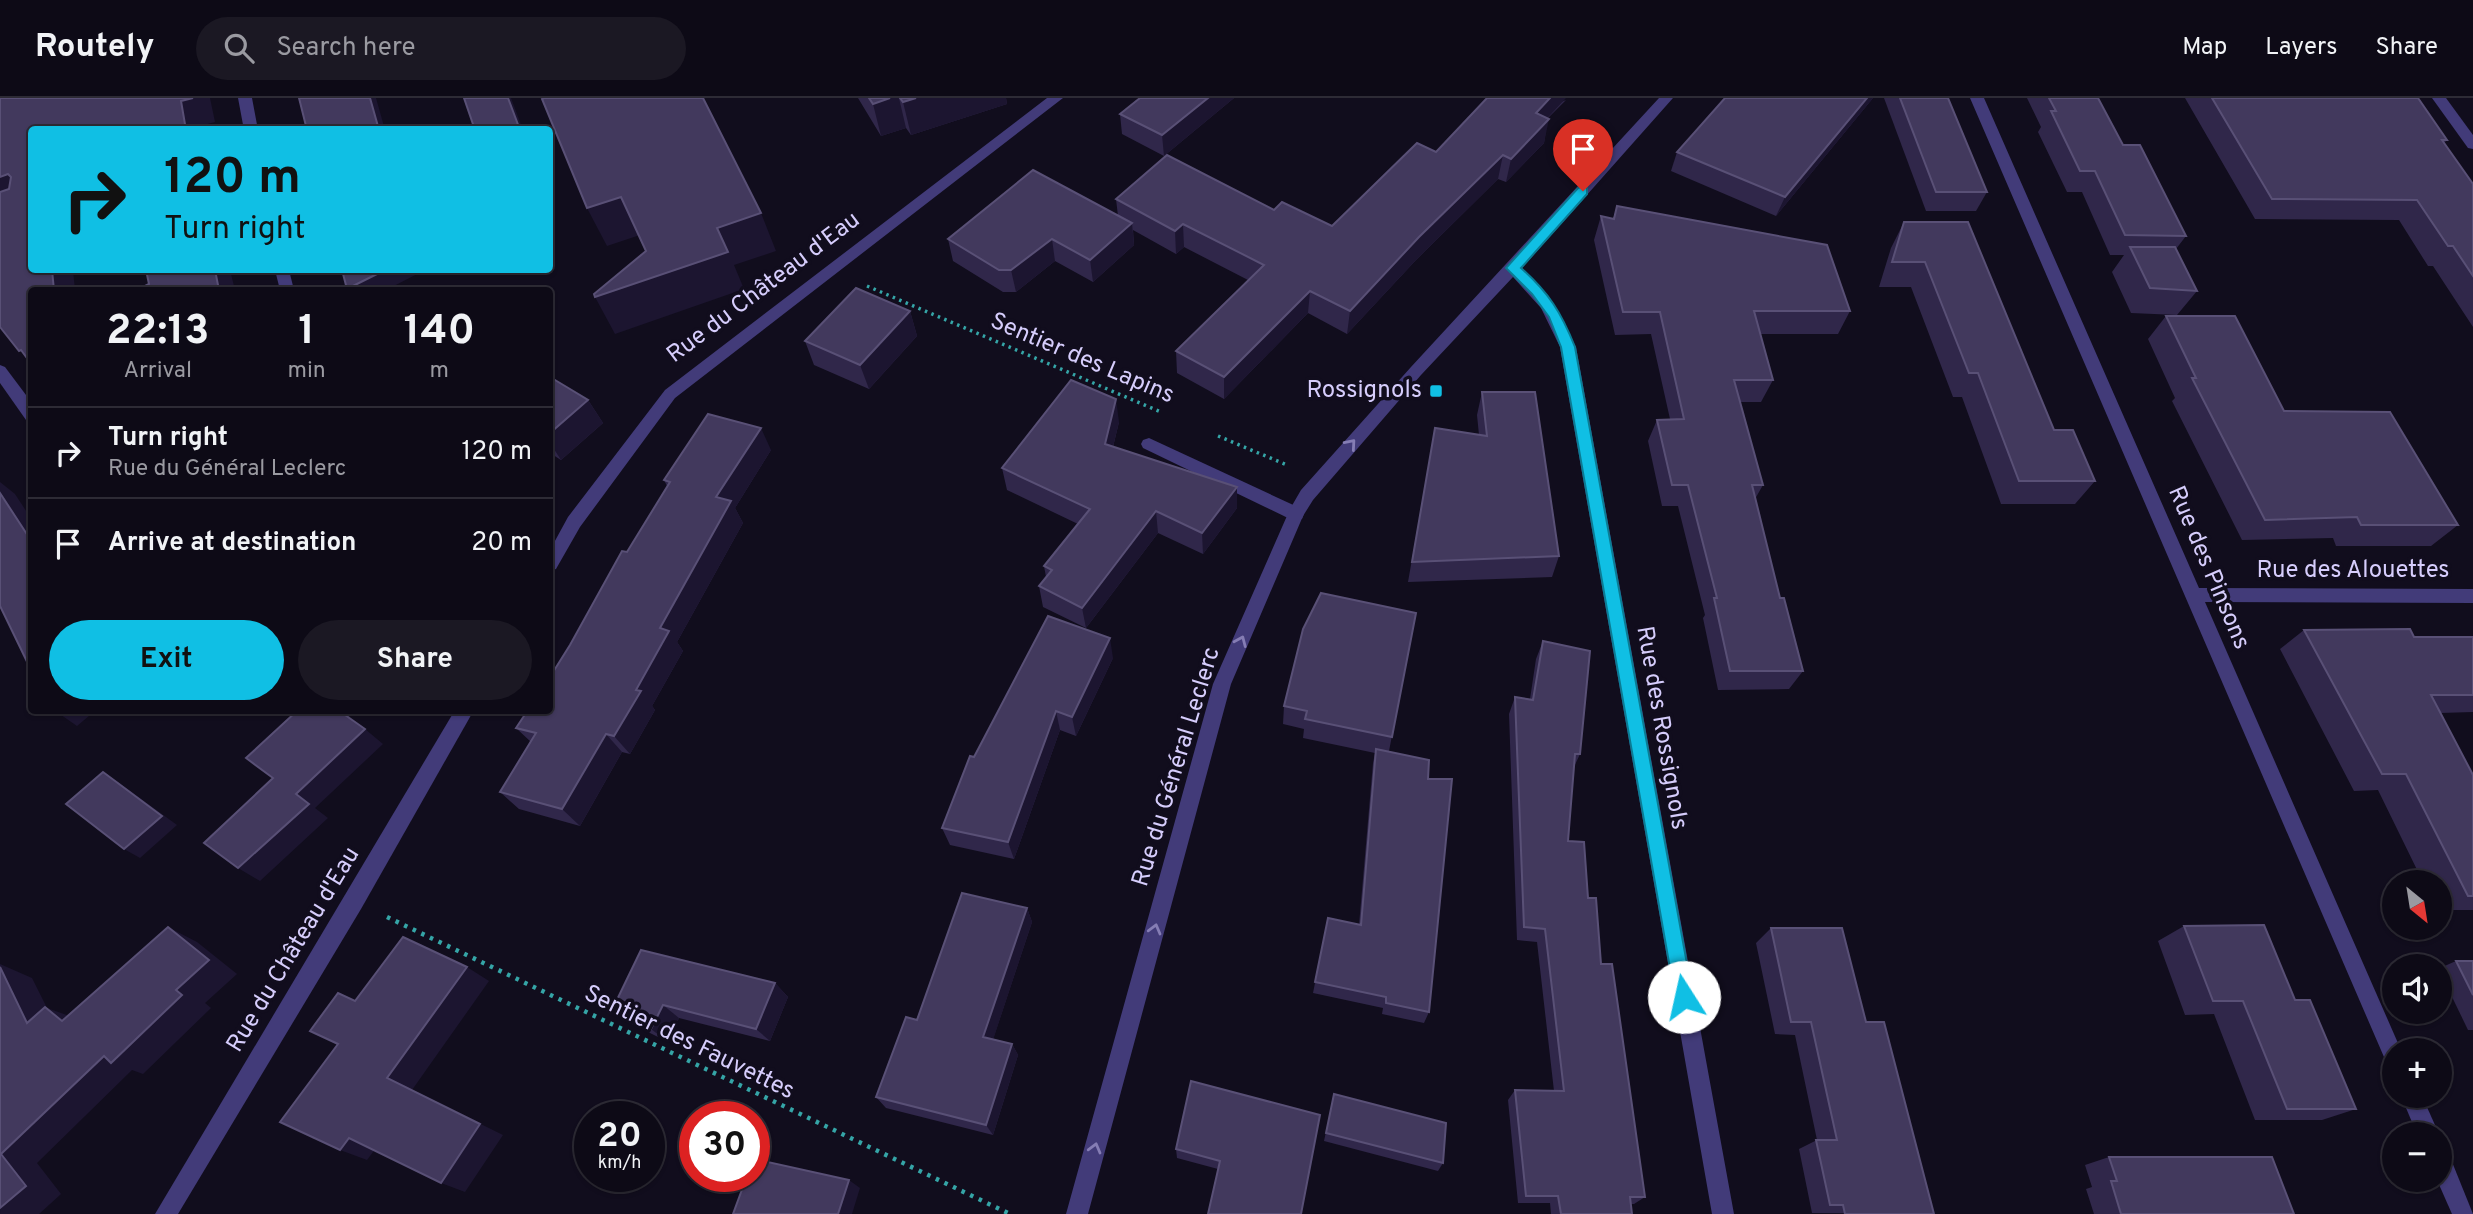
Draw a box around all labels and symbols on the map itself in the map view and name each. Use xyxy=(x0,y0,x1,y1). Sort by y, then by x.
pin xyxy=(1553,119,1613,191)
street label: Rue du Château d'Eau xyxy=(661,206,867,370)
street label: Sentier des Lapins xyxy=(986,307,1178,411)
place label: Rossignols xyxy=(1306,376,1422,406)
marker: Rossignols xyxy=(1428,383,1444,399)
one-way arrow xyxy=(1343,439,1355,452)
street label: Rue des Pinsons xyxy=(2160,482,2256,654)
street label: Rue des Alouettes xyxy=(2256,556,2450,586)
street label: Rue des Rossignols xyxy=(1628,624,1694,832)
one-way arrow xyxy=(1233,635,1247,648)
street label: Rue du Général Leclerc xyxy=(1126,644,1228,890)
street label: Rue du Château d'Eau xyxy=(221,842,367,1058)
north arrow xyxy=(2382,870,2452,940)
one-way arrow xyxy=(1147,923,1161,935)
position arrow xyxy=(1647,960,1721,1034)
street label: Sentier des Fauvettes xyxy=(579,979,799,1107)
speed limit sign: 30 xyxy=(679,1101,770,1192)
one-way arrow xyxy=(1086,1142,1101,1154)

